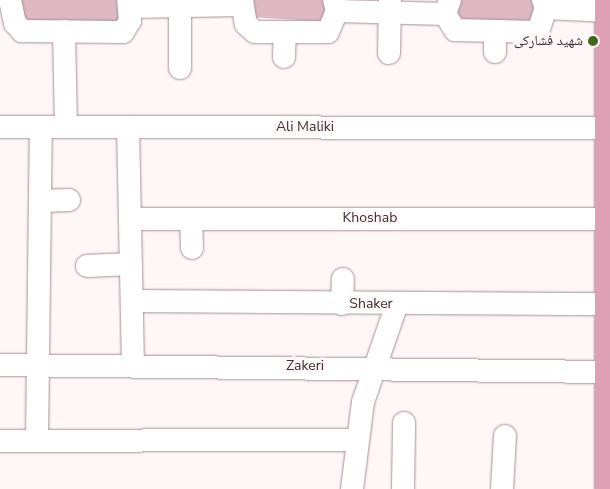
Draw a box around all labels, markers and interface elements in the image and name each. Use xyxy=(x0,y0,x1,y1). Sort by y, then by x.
place label: شهید فشارکی xyxy=(514,33,583,49)
marker: شهید فشارکی xyxy=(587,35,599,47)
street label: Ali Maliki xyxy=(276,119,334,135)
street label: Khoshab xyxy=(343,210,397,226)
street label: Shaker xyxy=(349,296,393,312)
street label: Zakeri xyxy=(286,358,324,374)

